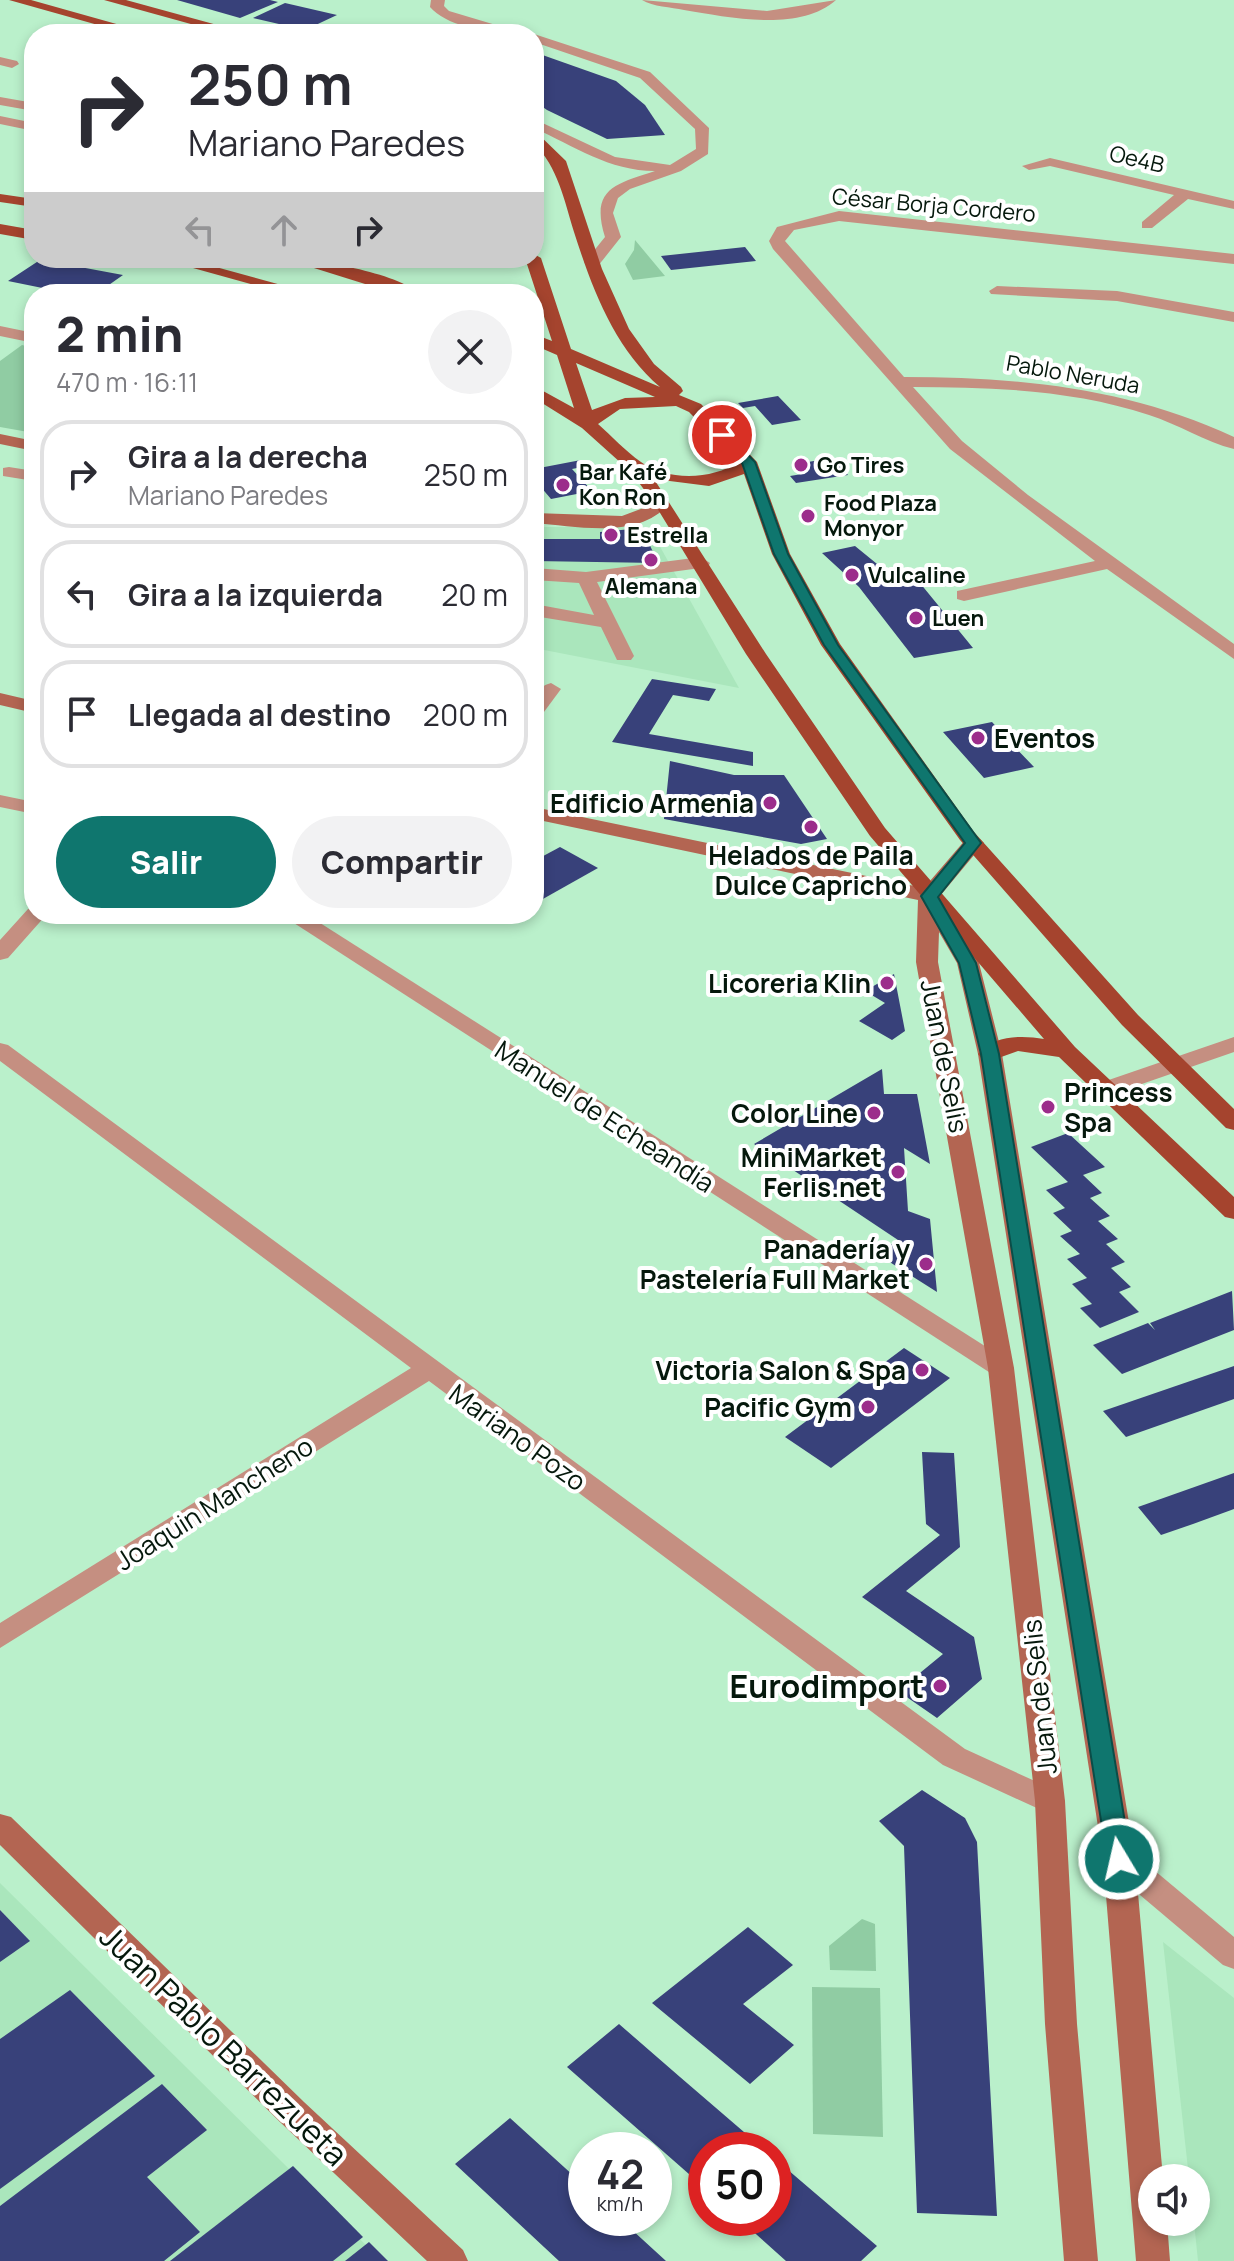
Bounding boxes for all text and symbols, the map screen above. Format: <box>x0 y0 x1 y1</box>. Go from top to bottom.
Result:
text: 250 m <box>188 45 353 122</box>
icon: right <box>56 56 160 160</box>
text: Mariano Paredes <box>188 118 465 167</box>
street label: Oe4B <box>1107 138 1167 180</box>
street label: César Borja Cordero <box>831 181 1037 229</box>
icon: left <box>178 208 222 252</box>
icon: ahead <box>262 208 306 252</box>
icon: right <box>346 208 390 252</box>
text: 2 min <box>56 301 183 366</box>
button: close <box>428 310 512 394</box>
street label: Pablo Neruda <box>1004 348 1142 400</box>
text: 470 m · 16:11 <box>56 364 198 400</box>
pin <box>688 401 756 469</box>
icon: arrive <box>700 413 744 457</box>
text: Gira a la derecha <box>128 436 368 477</box>
place label: Go Tires <box>817 450 904 480</box>
icon: right <box>60 452 104 496</box>
text: 250 m <box>424 454 508 495</box>
marker: Go Tires <box>792 456 810 474</box>
place label: Bar Kafé Kon Ron <box>579 457 667 512</box>
marker: Bar Kafé Kon Ron <box>554 476 572 494</box>
text: Mariano Paredes <box>128 477 328 513</box>
place label: Food Plaza Monyor <box>824 488 937 543</box>
marker: Food Plaza Monyor <box>799 507 817 525</box>
place label: Estrella <box>627 520 708 550</box>
marker: Estrella <box>602 526 620 544</box>
marker: Alemana <box>642 551 660 569</box>
place label: Vulcaline <box>868 560 966 590</box>
marker: Vulcaline <box>843 566 861 584</box>
place label: Alemana <box>605 571 697 601</box>
icon: left <box>60 572 104 616</box>
text: Gira a la izquierda <box>128 574 383 615</box>
text: 20 m <box>441 574 508 615</box>
place label: Luen <box>932 603 984 633</box>
marker: Luen <box>907 609 925 627</box>
icon: arrive <box>60 692 104 736</box>
text: Llegada al destino <box>128 694 391 735</box>
text: 200 m <box>423 694 508 735</box>
place label: Eventos <box>994 720 1095 756</box>
marker: Eventos <box>969 729 987 747</box>
place label: Edificio Armenia <box>550 785 754 821</box>
marker: Edificio Armenia <box>761 794 779 812</box>
button: Salir <box>56 816 276 908</box>
button: Compartir <box>292 816 512 908</box>
marker: Helados de Paila Dulce Capricho <box>802 818 820 836</box>
place label: Helados de Paila Dulce Capricho <box>708 837 914 903</box>
place label: Licoreria Klin <box>708 965 871 1001</box>
marker: Licoreria Klin <box>878 974 896 992</box>
street label: Juan de Selis <box>913 976 977 1136</box>
street label: Manuel de Echeandía <box>488 1032 722 1200</box>
place label: Princess Spa <box>1064 1074 1173 1140</box>
place label: Color Line <box>731 1095 858 1131</box>
marker: Princess Spa <box>1039 1098 1057 1116</box>
marker: Color Line <box>865 1104 883 1122</box>
place label: MiniMarket Ferlis.net <box>741 1139 882 1205</box>
marker: MiniMarket Ferlis.net <box>889 1163 907 1181</box>
place label: Panadería y Pastelería Full Market <box>640 1231 910 1297</box>
marker: Panadería y Pastelería Full Market <box>917 1255 935 1273</box>
place label: Victoria Salon & Spa <box>656 1352 906 1388</box>
marker: Victoria Salon & Spa <box>913 1361 931 1379</box>
street label: Mariano Pozo <box>442 1375 594 1499</box>
place label: Pacific Gym <box>704 1389 852 1425</box>
marker: Pacific Gym <box>859 1398 877 1416</box>
street label: Joaquin Mancheno <box>108 1428 320 1578</box>
street label: Juan de Selis <box>1013 1618 1065 1776</box>
place label: Eurodimport <box>729 1664 924 1708</box>
marker: Eurodimport <box>931 1677 949 1695</box>
position arrow <box>1077 1817 1161 1901</box>
street label: Juan Pablo Barrezueta <box>90 1915 358 2175</box>
speed limit sign: 50 <box>688 2132 792 2236</box>
text: 42 <box>596 2146 644 2201</box>
map controls <box>1138 2164 1210 2236</box>
button: sound <box>1138 2164 1210 2236</box>
text: km/h <box>597 2190 643 2217</box>

